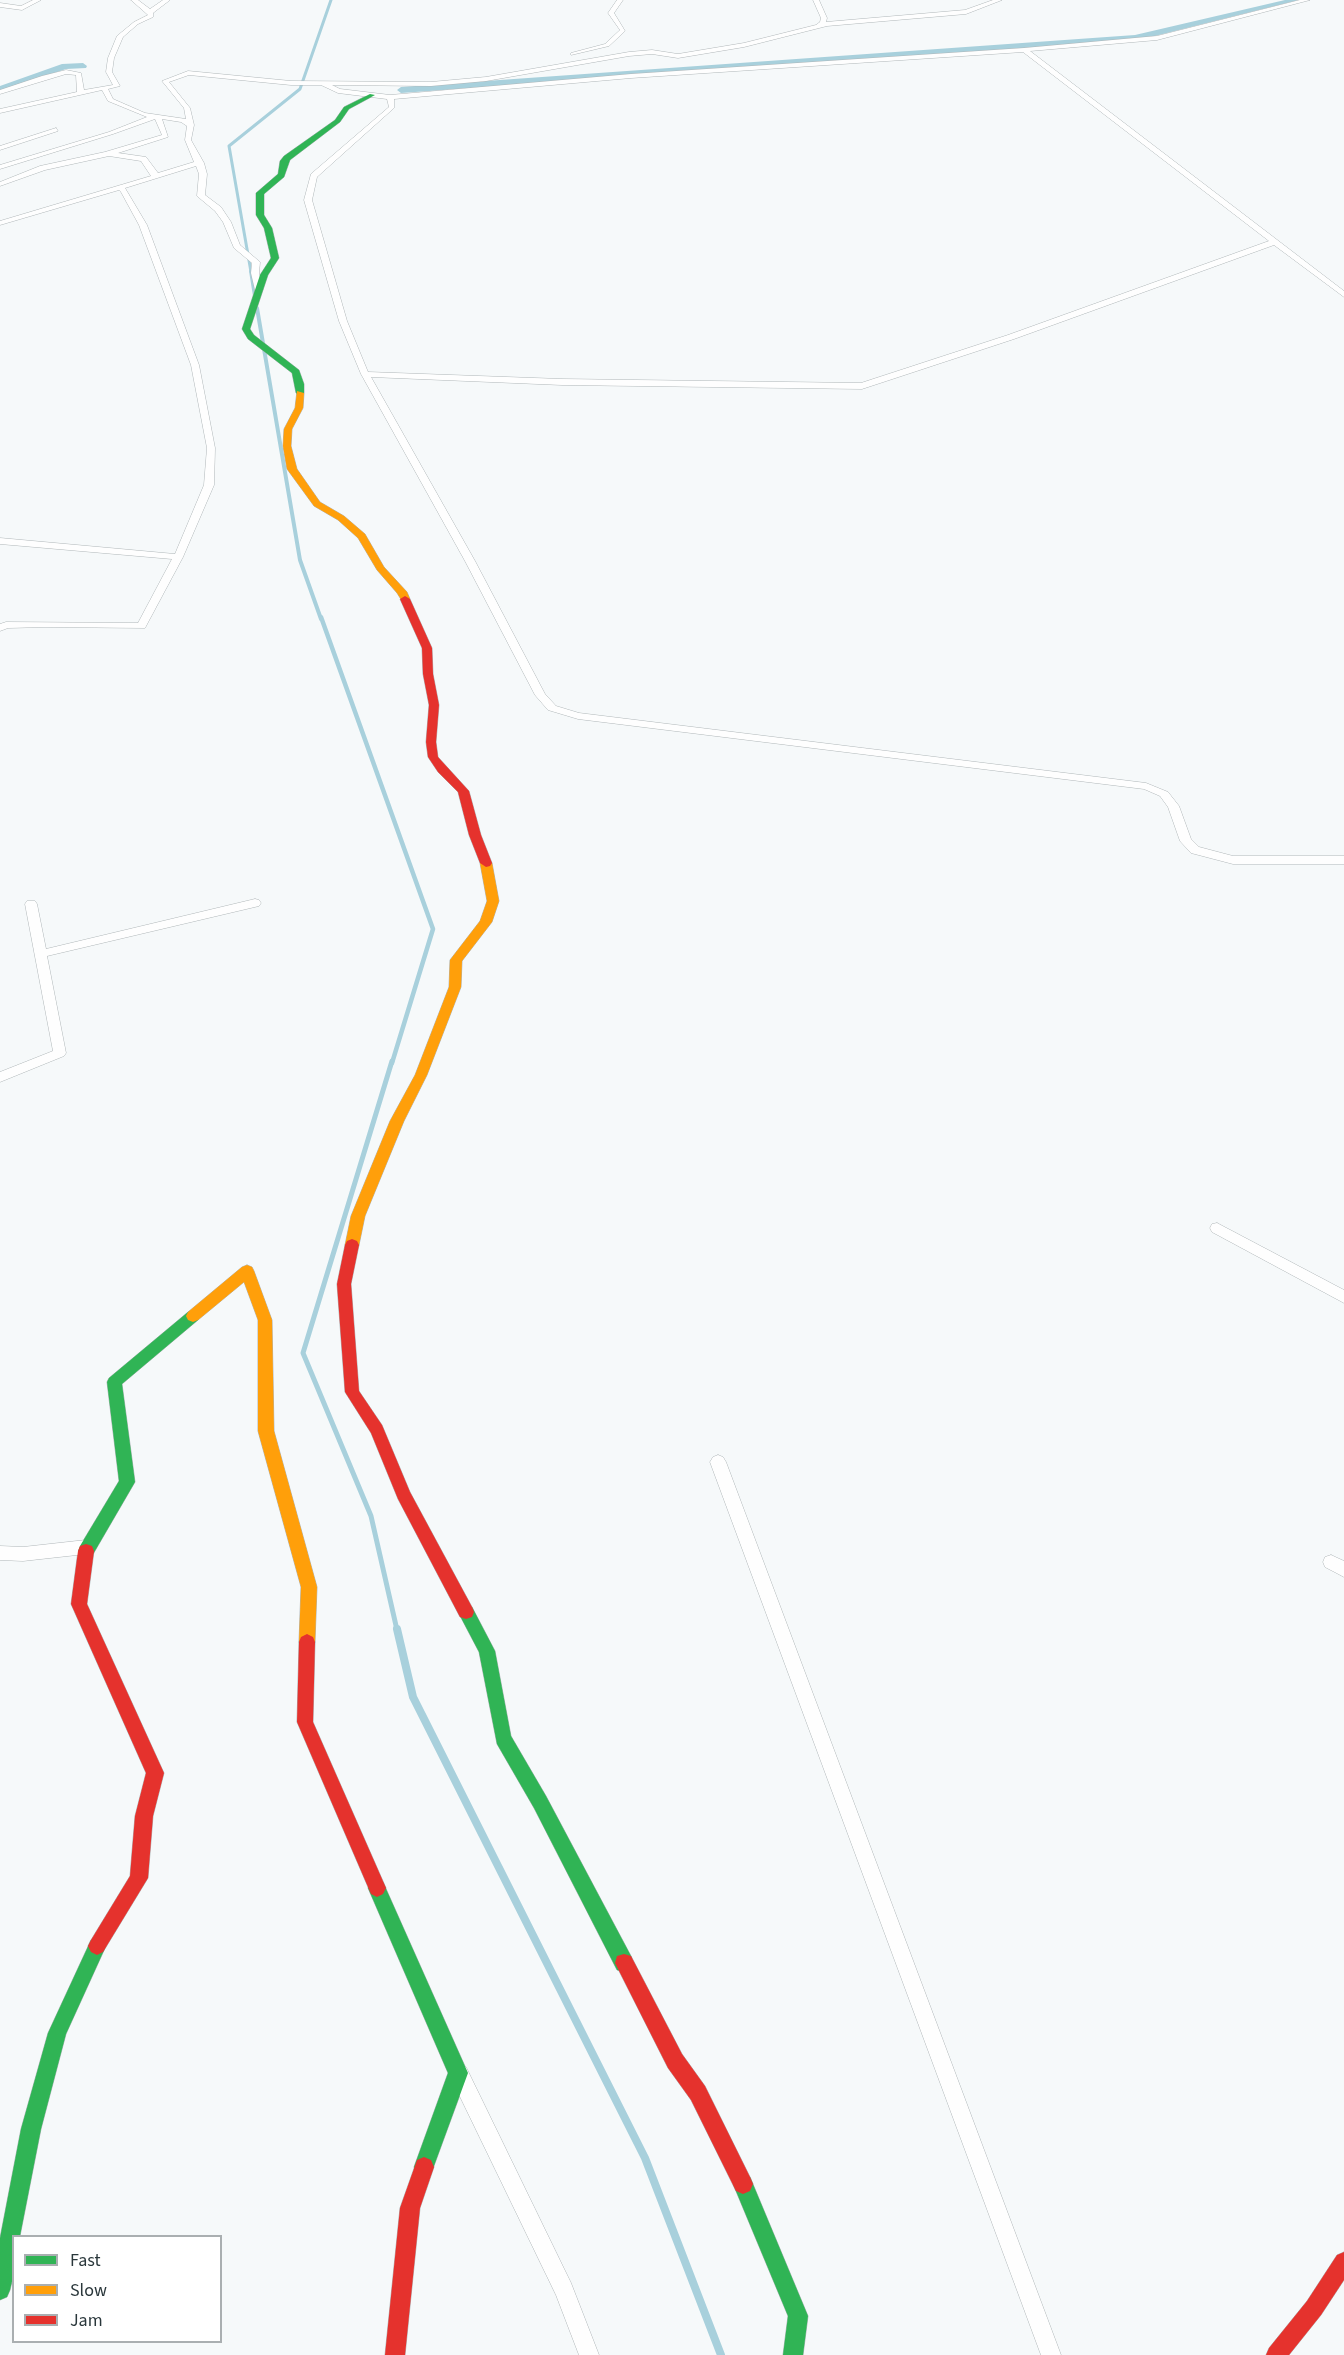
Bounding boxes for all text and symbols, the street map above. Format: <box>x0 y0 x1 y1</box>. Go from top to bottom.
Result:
legend <box>12 2235 222 2343</box>
text: Fast <box>70 2248 101 2273</box>
text: Slow <box>70 2278 107 2303</box>
text: Jam <box>70 2308 103 2333</box>

